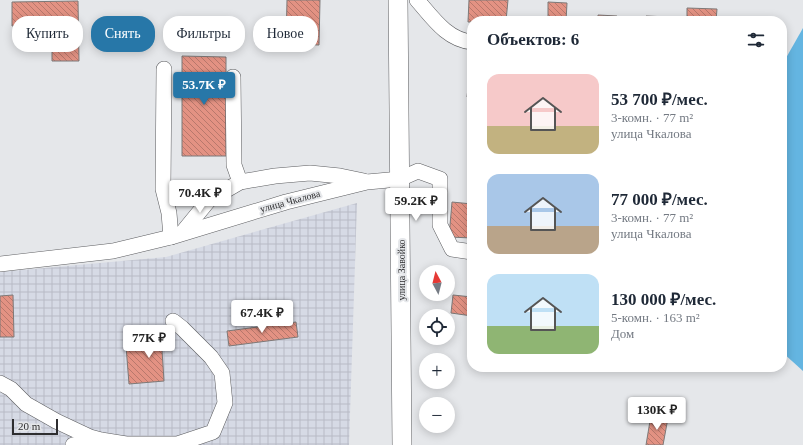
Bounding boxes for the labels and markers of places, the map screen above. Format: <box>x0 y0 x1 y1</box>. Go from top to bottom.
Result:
pin: 53.7K ₽ <box>167 72 241 106</box>
pin: 70.4K ₽ <box>163 180 237 214</box>
pin: 59.2K ₽ <box>379 188 453 222</box>
pin: 67.4K ₽ <box>225 300 299 334</box>
pin: 77K ₽ <box>121 325 177 359</box>
pin: 130K ₽ <box>624 397 690 431</box>

